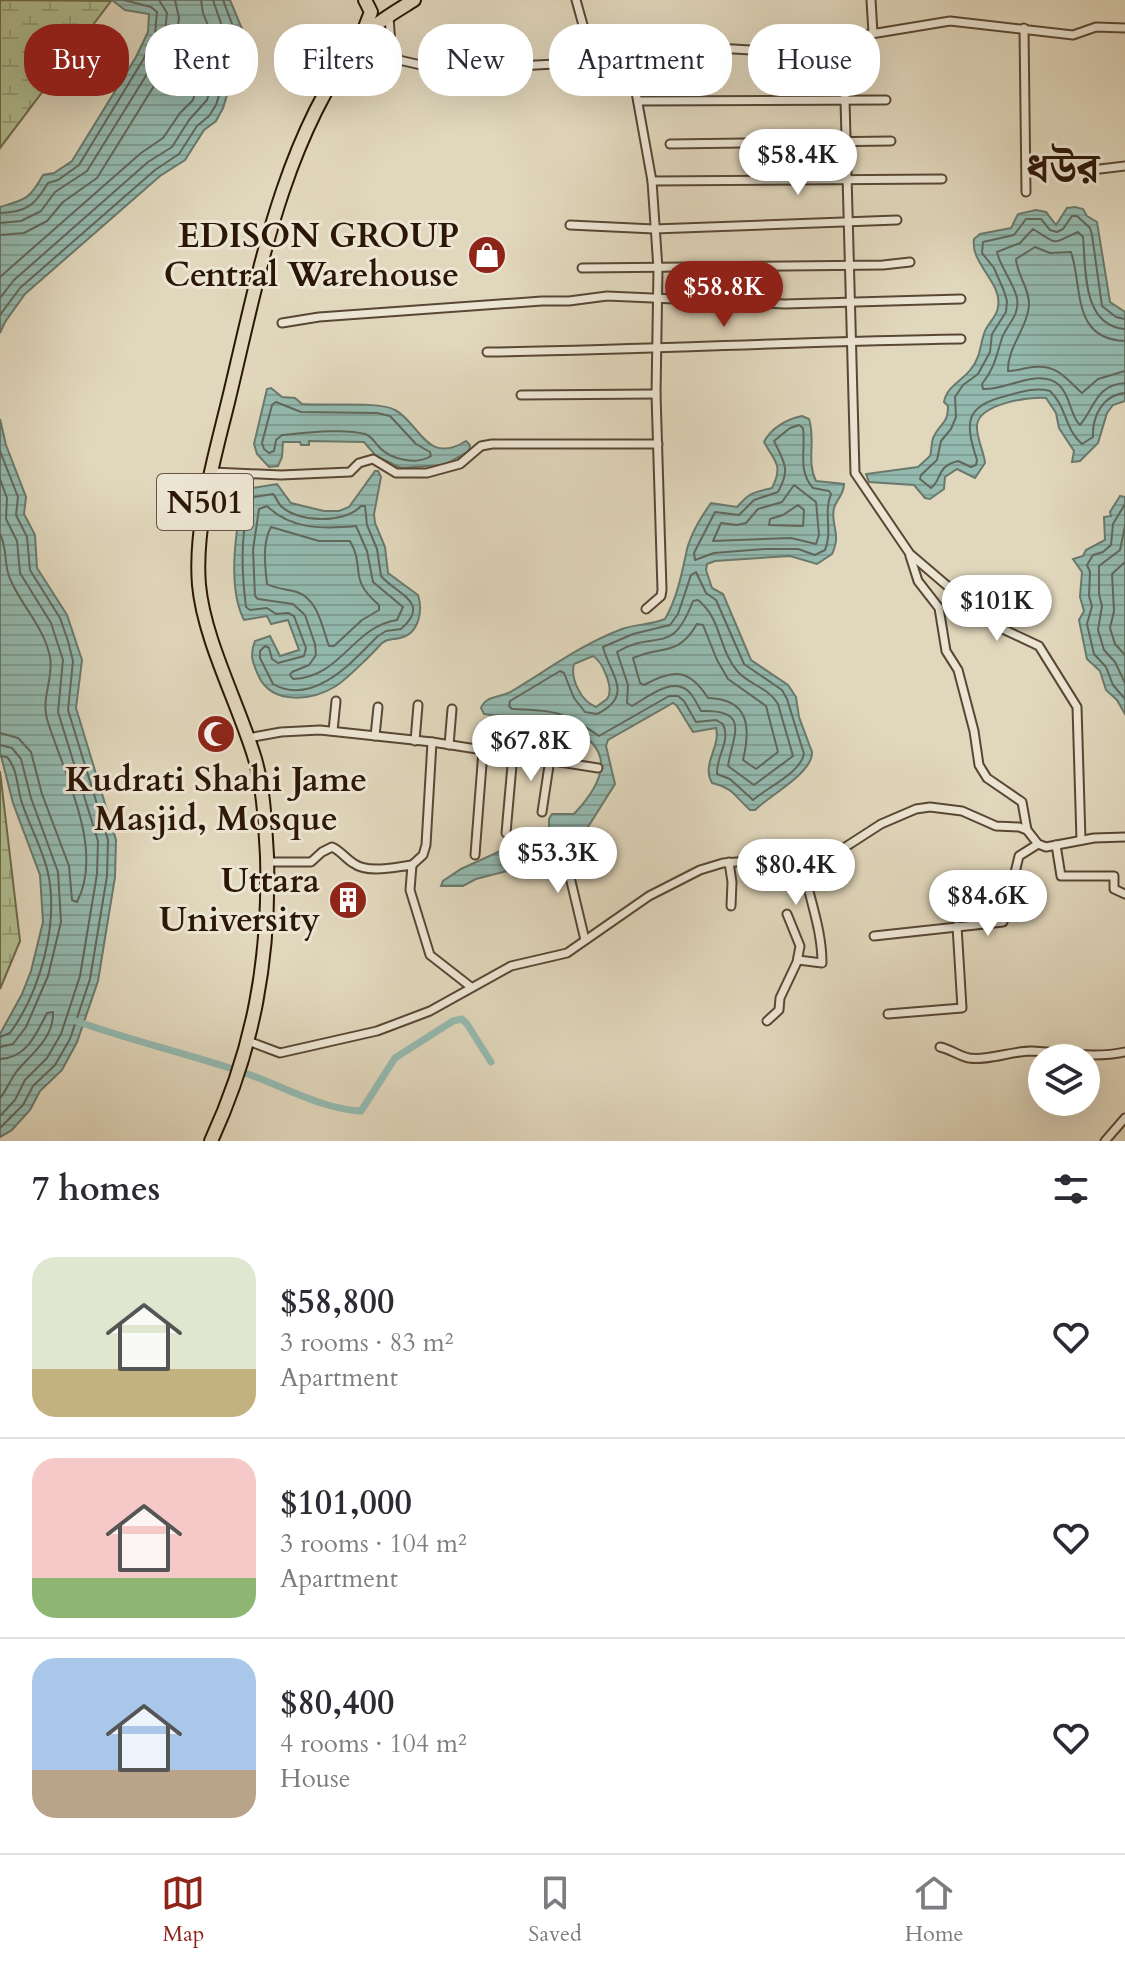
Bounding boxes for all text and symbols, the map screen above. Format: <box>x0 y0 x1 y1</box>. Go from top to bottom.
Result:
chip: Buy <box>24 24 129 96</box>
chip: Rent <box>145 24 258 96</box>
chip: Filters <box>274 24 402 96</box>
chip: New <box>418 24 533 96</box>
chip: Apartment <box>549 24 732 96</box>
chip: House <box>748 24 880 96</box>
pin: $58.4K <box>733 129 863 197</box>
text: $58.4K <box>757 137 839 172</box>
district label: ধউর <box>1027 140 1102 197</box>
place label: EDISON GROUP Central Warehouse <box>164 213 459 298</box>
shop icon: EDISON GROUP Central Warehouse <box>466 234 508 276</box>
pin: $58.8K <box>659 261 789 329</box>
text: $58.8K <box>683 269 765 304</box>
road number: N501 <box>157 474 253 530</box>
pin: $101K <box>941 575 1053 643</box>
text: $101K <box>960 583 1034 618</box>
mosque icon: Kudrati Shahi Jame Masjid, Mosque <box>195 713 237 755</box>
pin: $67.8K <box>466 715 596 783</box>
text: $67.8K <box>490 723 572 758</box>
place label: Kudrati Shahi Jame Masjid, Mosque <box>65 757 367 842</box>
pin: $53.3K <box>493 827 623 895</box>
text: $53.3K <box>517 835 599 870</box>
pin: $80.4K <box>731 839 861 907</box>
text: $80.4K <box>755 847 837 882</box>
place label: Uttara University <box>159 858 320 943</box>
pin: $84.6K <box>923 870 1053 938</box>
text: $84.6K <box>947 878 1029 913</box>
building icon: Uttara University <box>327 879 369 921</box>
map controls <box>1028 1044 1100 1116</box>
button: layers <box>1028 1044 1100 1116</box>
text: 7 homes <box>32 1166 160 1212</box>
icon: filters <box>1049 1167 1093 1211</box>
text: $58,800 <box>280 1279 394 1325</box>
icon: home <box>96 1289 192 1385</box>
icon: heart <box>1049 1315 1093 1359</box>
text: 3 rooms · 83 m² <box>280 1325 453 1360</box>
text: Apartment <box>280 1360 398 1395</box>
text: $101,000 <box>280 1480 412 1526</box>
icon: home <box>96 1490 192 1586</box>
icon: heart <box>1049 1516 1093 1560</box>
text: 3 rooms · 104 m² <box>280 1526 467 1561</box>
text: Apartment <box>280 1561 398 1596</box>
text: $80,400 <box>280 1680 394 1726</box>
icon: home <box>96 1690 192 1786</box>
icon: heart <box>1049 1716 1093 1760</box>
text: 4 rooms · 104 m² <box>280 1726 467 1761</box>
text: House <box>280 1761 351 1796</box>
tab: Map <box>161 1871 205 1949</box>
tab: Saved <box>528 1871 582 1949</box>
tab: Home <box>905 1871 964 1949</box>

